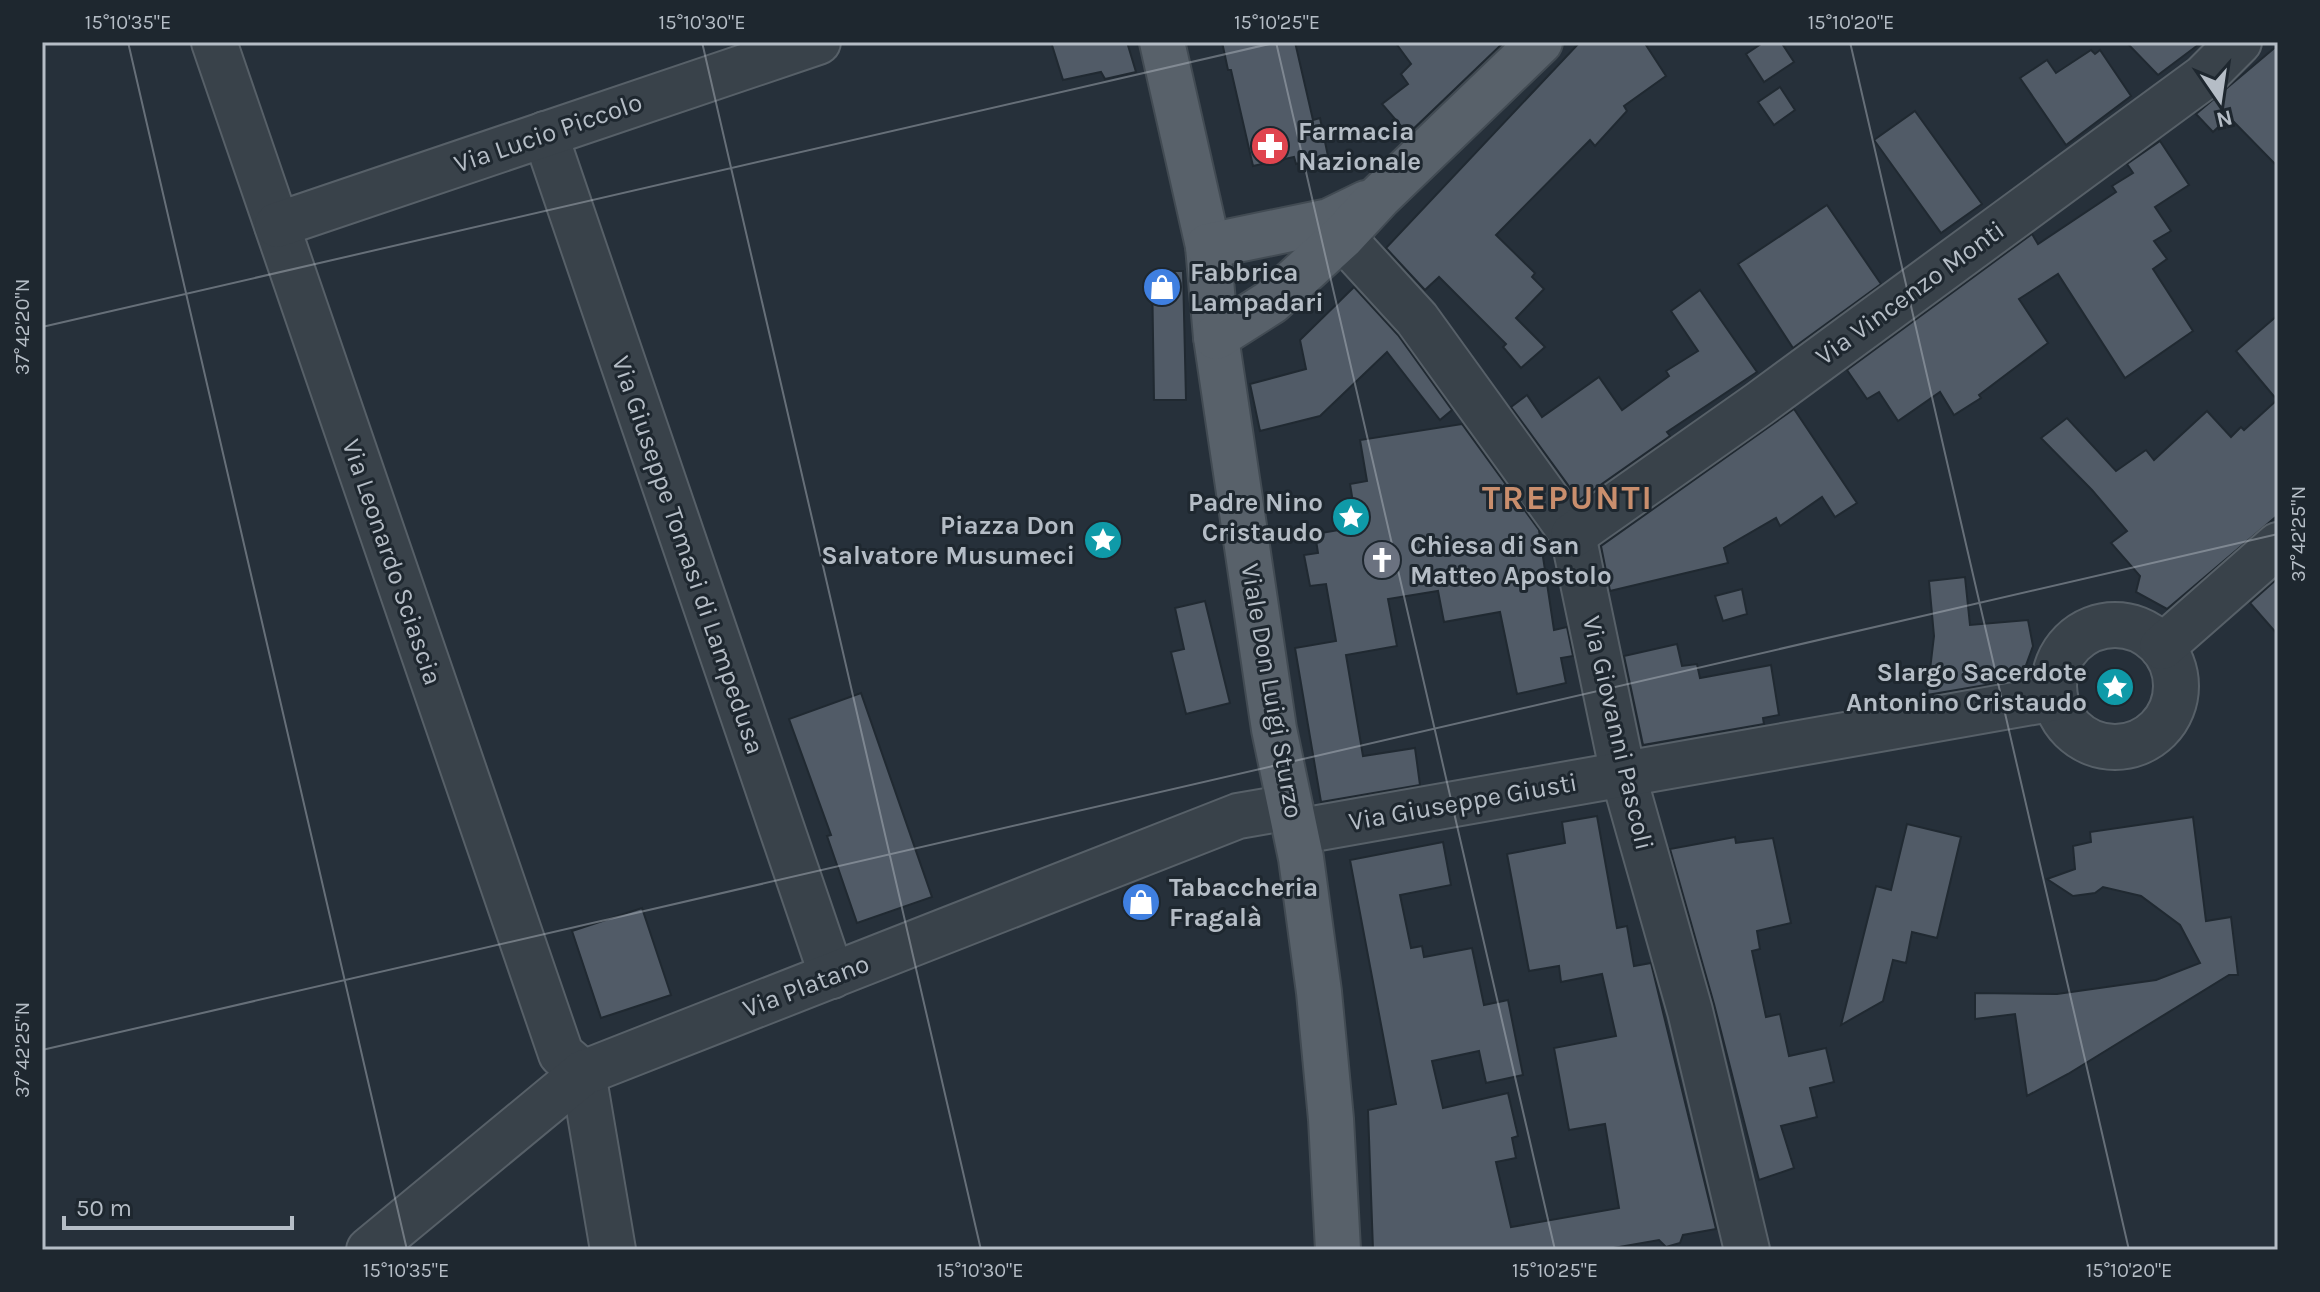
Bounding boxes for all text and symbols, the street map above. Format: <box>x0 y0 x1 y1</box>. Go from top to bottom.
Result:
text: 15°10'35"E <box>85 11 171 34</box>
text: 15°10'30"E <box>659 11 745 34</box>
text: 15°10'25"E <box>1234 11 1320 34</box>
text: 15°10'20"E <box>1808 11 1894 34</box>
north arrow <box>2180 60 2260 140</box>
street label: Via Lucio Piccolo <box>450 86 646 180</box>
text: N <box>2214 104 2235 133</box>
place label: Farmacia Nazionale <box>1298 116 1421 177</box>
pharmacy icon: Farmacia Nazionale <box>1249 125 1291 167</box>
street label: Via Vincenzo Monti <box>1810 214 2010 372</box>
place label: Fabbrica Lampadari <box>1190 257 1324 318</box>
shop icon: Fabbrica Lampadari <box>1141 266 1183 308</box>
text: 37°42'20"N <box>11 279 34 375</box>
street label: Via Giuseppe Tomasi di Lampedusa <box>605 352 771 758</box>
street label: Via Leonardo Sciascia <box>335 435 449 689</box>
district label: TREPUNTI <box>1482 478 1654 518</box>
text: 37°42'25"N <box>2287 486 2310 582</box>
place label: Padre Nino Cristaudo <box>1188 487 1323 548</box>
place icon: Padre Nino Cristaudo <box>1330 496 1372 538</box>
place label: Piazza Don Salvatore Musumeci <box>821 510 1075 571</box>
place icon: Piazza Don Salvatore Musumeci <box>1082 519 1124 561</box>
place label: Chiesa di San Matteo Apostolo <box>1410 530 1612 591</box>
church icon: Chiesa di San Matteo Apostolo <box>1361 539 1403 581</box>
street label: Viale Don Luigi Sturzo <box>1234 561 1310 821</box>
street label: Via Giovanni Pascoli <box>1576 613 1660 853</box>
place label: Slargo Sacerdote Antonino Cristaudo <box>1846 657 2087 718</box>
place icon: Slargo Sacerdote Antonino Cristaudo <box>2094 666 2136 708</box>
street label: Via Giuseppe Giusti <box>1346 767 1580 837</box>
place label: Tabaccheria Fragalà <box>1169 872 1318 933</box>
shop icon: Tabaccheria Fragalà <box>1120 881 1162 923</box>
street label: Via Platano <box>738 948 874 1024</box>
text: 37°42'25"N <box>11 1002 34 1098</box>
scale bar <box>64 1180 292 1230</box>
text: 50 m <box>76 1194 132 1222</box>
text: 15°10'35"E <box>363 1259 449 1282</box>
text: 15°10'30"E <box>937 1259 1023 1282</box>
text: 15°10'25"E <box>1512 1259 1598 1282</box>
text: 15°10'20"E <box>2086 1259 2172 1282</box>

